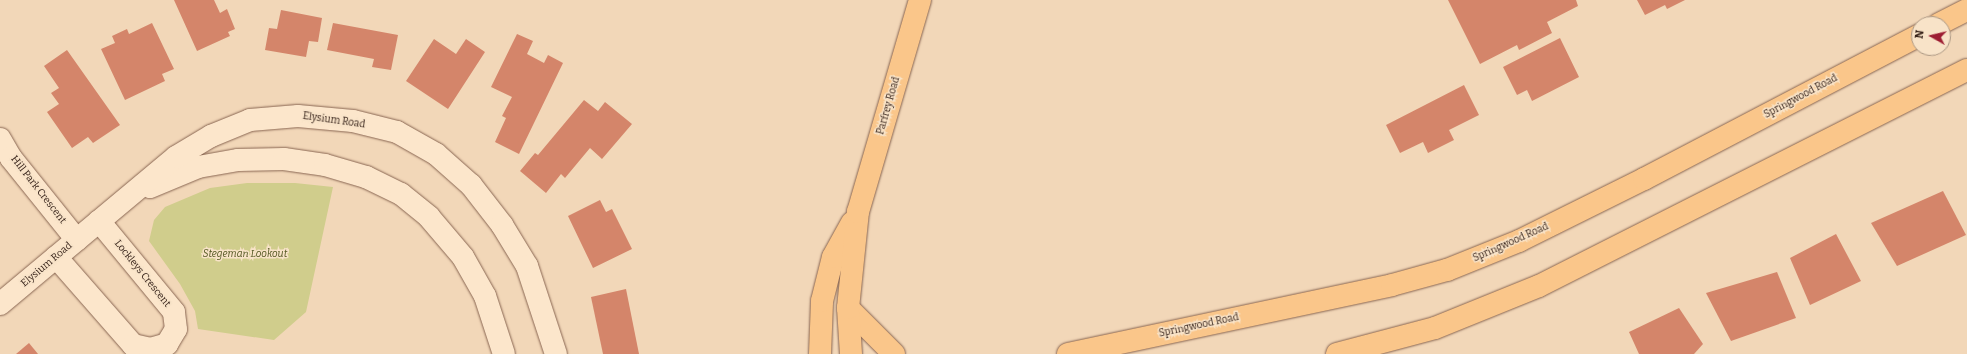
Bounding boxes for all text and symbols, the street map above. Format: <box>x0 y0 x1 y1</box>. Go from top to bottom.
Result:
north arrow <box>1911 16 1951 56</box>
text: N <box>1913 29 1927 40</box>
street label: Springwood Road <box>1762 73 1840 121</box>
street label: Parfrey Road <box>875 76 903 136</box>
street label: Elysium Road <box>302 111 366 131</box>
street label: Hill Park Crescent <box>8 154 68 226</box>
street label: Springwood Road <box>1471 221 1551 265</box>
street label: Lockleys Crescent <box>111 238 173 310</box>
street label: Elysium Road <box>19 240 75 290</box>
park label: Stegeman Lookout <box>203 249 287 261</box>
street label: Springwood Road <box>1158 312 1240 340</box>

